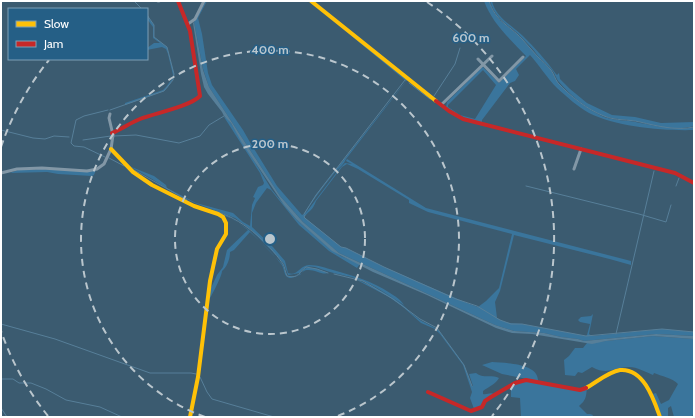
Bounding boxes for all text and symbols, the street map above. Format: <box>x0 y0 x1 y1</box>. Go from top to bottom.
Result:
legend <box>8 8 148 60</box>
text: Slow <box>44 16 69 31</box>
text: 600 m <box>453 30 489 45</box>
text: Jam <box>43 36 63 51</box>
text: 400 m <box>251 42 289 57</box>
text: 200 m <box>252 136 288 151</box>
centre of rings <box>263 232 277 246</box>

